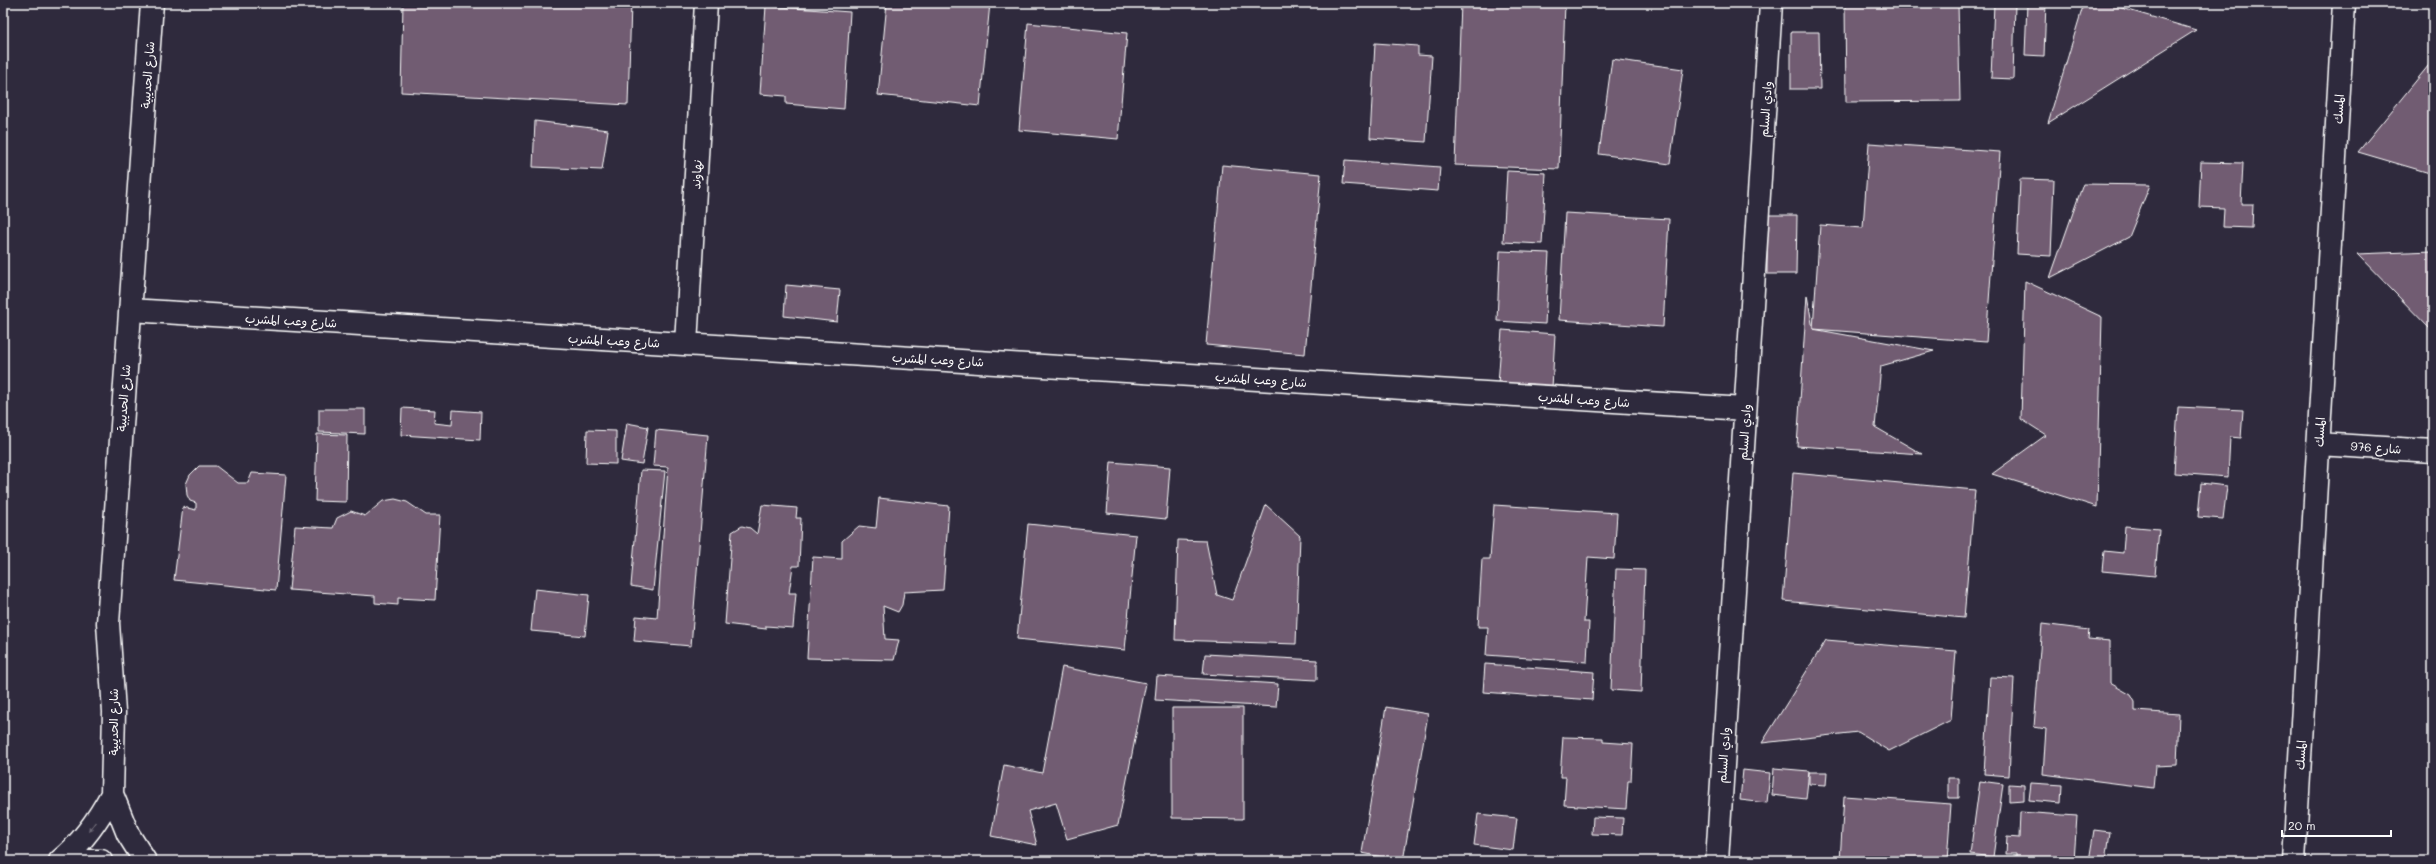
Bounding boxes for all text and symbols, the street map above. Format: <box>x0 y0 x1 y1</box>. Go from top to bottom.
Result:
street label: شارع الحديبية <box>137 41 159 109</box>
street label: وادي السلم <box>1755 80 1777 138</box>
street label: المسك <box>2329 93 2347 124</box>
street label: نهاوند <box>687 158 706 190</box>
street label: شارع وعب المشرب <box>245 310 337 332</box>
street label: شارع وعب المشرب <box>568 330 660 352</box>
street label: شارع وعب المشرب <box>892 349 984 371</box>
street label: شارع الحديبية <box>113 364 135 432</box>
street label: شارع وعب المشرب <box>1214 368 1307 392</box>
street label: شارع وعب المشرب <box>1537 388 1630 412</box>
street label: وادي السلم <box>1734 403 1756 461</box>
street label: المسك <box>2310 416 2328 447</box>
street label: شارع 976 <box>2350 437 2402 459</box>
street label: شارع الحديبية <box>105 688 123 756</box>
street label: وادي السلم <box>1713 726 1735 784</box>
street label: المسك <box>2291 739 2309 770</box>
scale bar <box>2282 812 2391 838</box>
text: 20 m <box>2288 817 2316 833</box>
one-way arrow <box>88 822 96 833</box>

